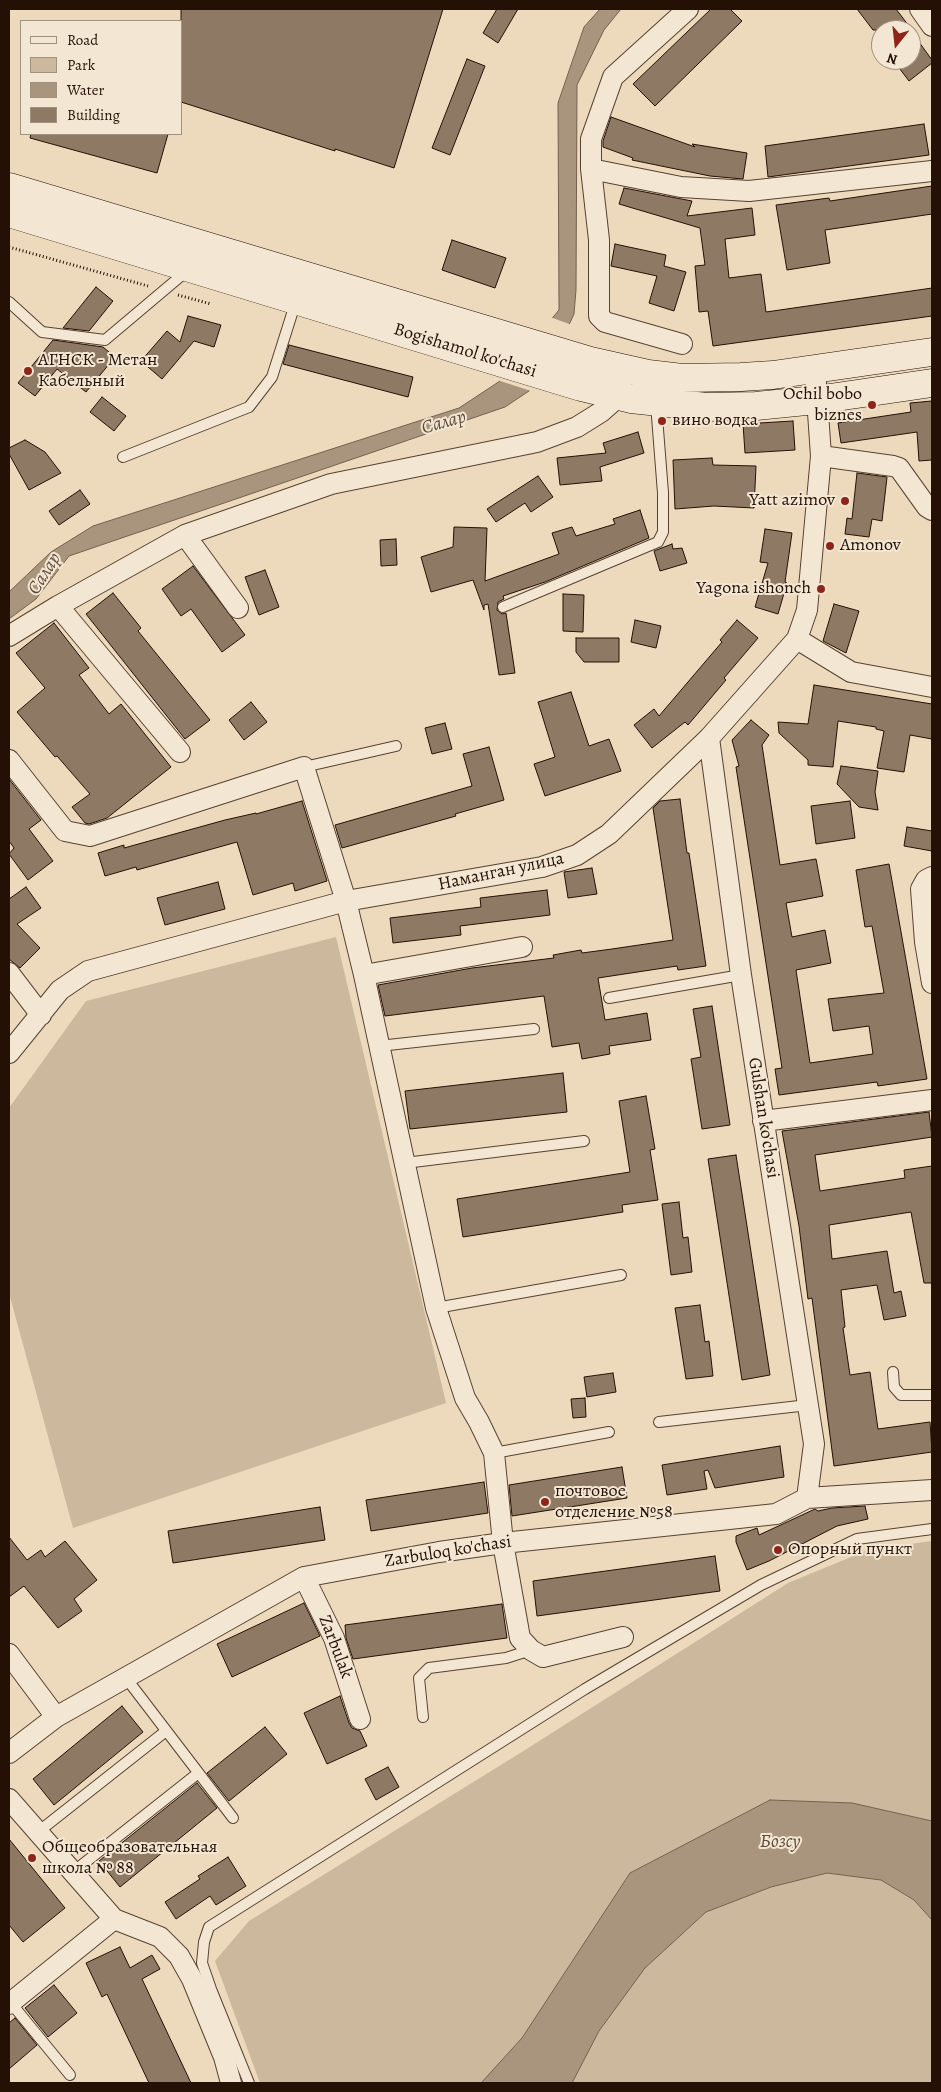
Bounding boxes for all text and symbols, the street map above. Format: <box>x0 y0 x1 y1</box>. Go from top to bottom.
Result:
legend <box>20 20 182 135</box>
north arrow <box>871 20 921 70</box>
text: Road <box>67 30 98 50</box>
text: N <box>884 48 900 69</box>
text: Park <box>67 55 95 75</box>
text: Water <box>67 80 104 100</box>
text: Building <box>67 105 120 125</box>
street label: Bogishamol ko'chasi <box>391 319 539 383</box>
place label: АГНСК - Метан Кабельный <box>38 350 158 392</box>
marker: АГНСК - Метан Кабельный <box>22 365 34 377</box>
place label: Ochil bobo biznes <box>783 384 862 426</box>
marker: Ochil bobo biznes <box>866 399 878 411</box>
water label: Салар <box>419 406 469 440</box>
place label: вино водка <box>672 410 758 432</box>
marker: вино водка <box>656 415 668 427</box>
place label: Yatt azimov <box>749 490 835 512</box>
marker: Yatt azimov <box>839 495 851 507</box>
place label: Amonov <box>840 535 901 557</box>
marker: Amonov <box>824 540 836 552</box>
water label: Салар <box>23 549 67 599</box>
place label: Yagona ishonch <box>696 578 811 600</box>
marker: Yagona ishonch <box>815 583 827 595</box>
street label: Наманган улица <box>436 848 566 896</box>
street label: Gulshan ko'chasi <box>743 1056 783 1180</box>
place label: почтовое отделение №58 <box>555 1481 673 1524</box>
marker: почтовое отделение №58 <box>539 1496 551 1508</box>
street label: Zarbuloq ko'chasi <box>383 1531 513 1573</box>
place label: Опорный пункт <box>788 1539 912 1561</box>
marker: Опорный пункт <box>772 1544 784 1556</box>
street label: Zarbulak <box>313 1612 357 1682</box>
water label: Бозсу <box>760 1831 800 1853</box>
place label: Общеобразовательная школа № 88 <box>42 1837 217 1880</box>
marker: Общеобразовательная школа № 88 <box>26 1852 38 1864</box>

